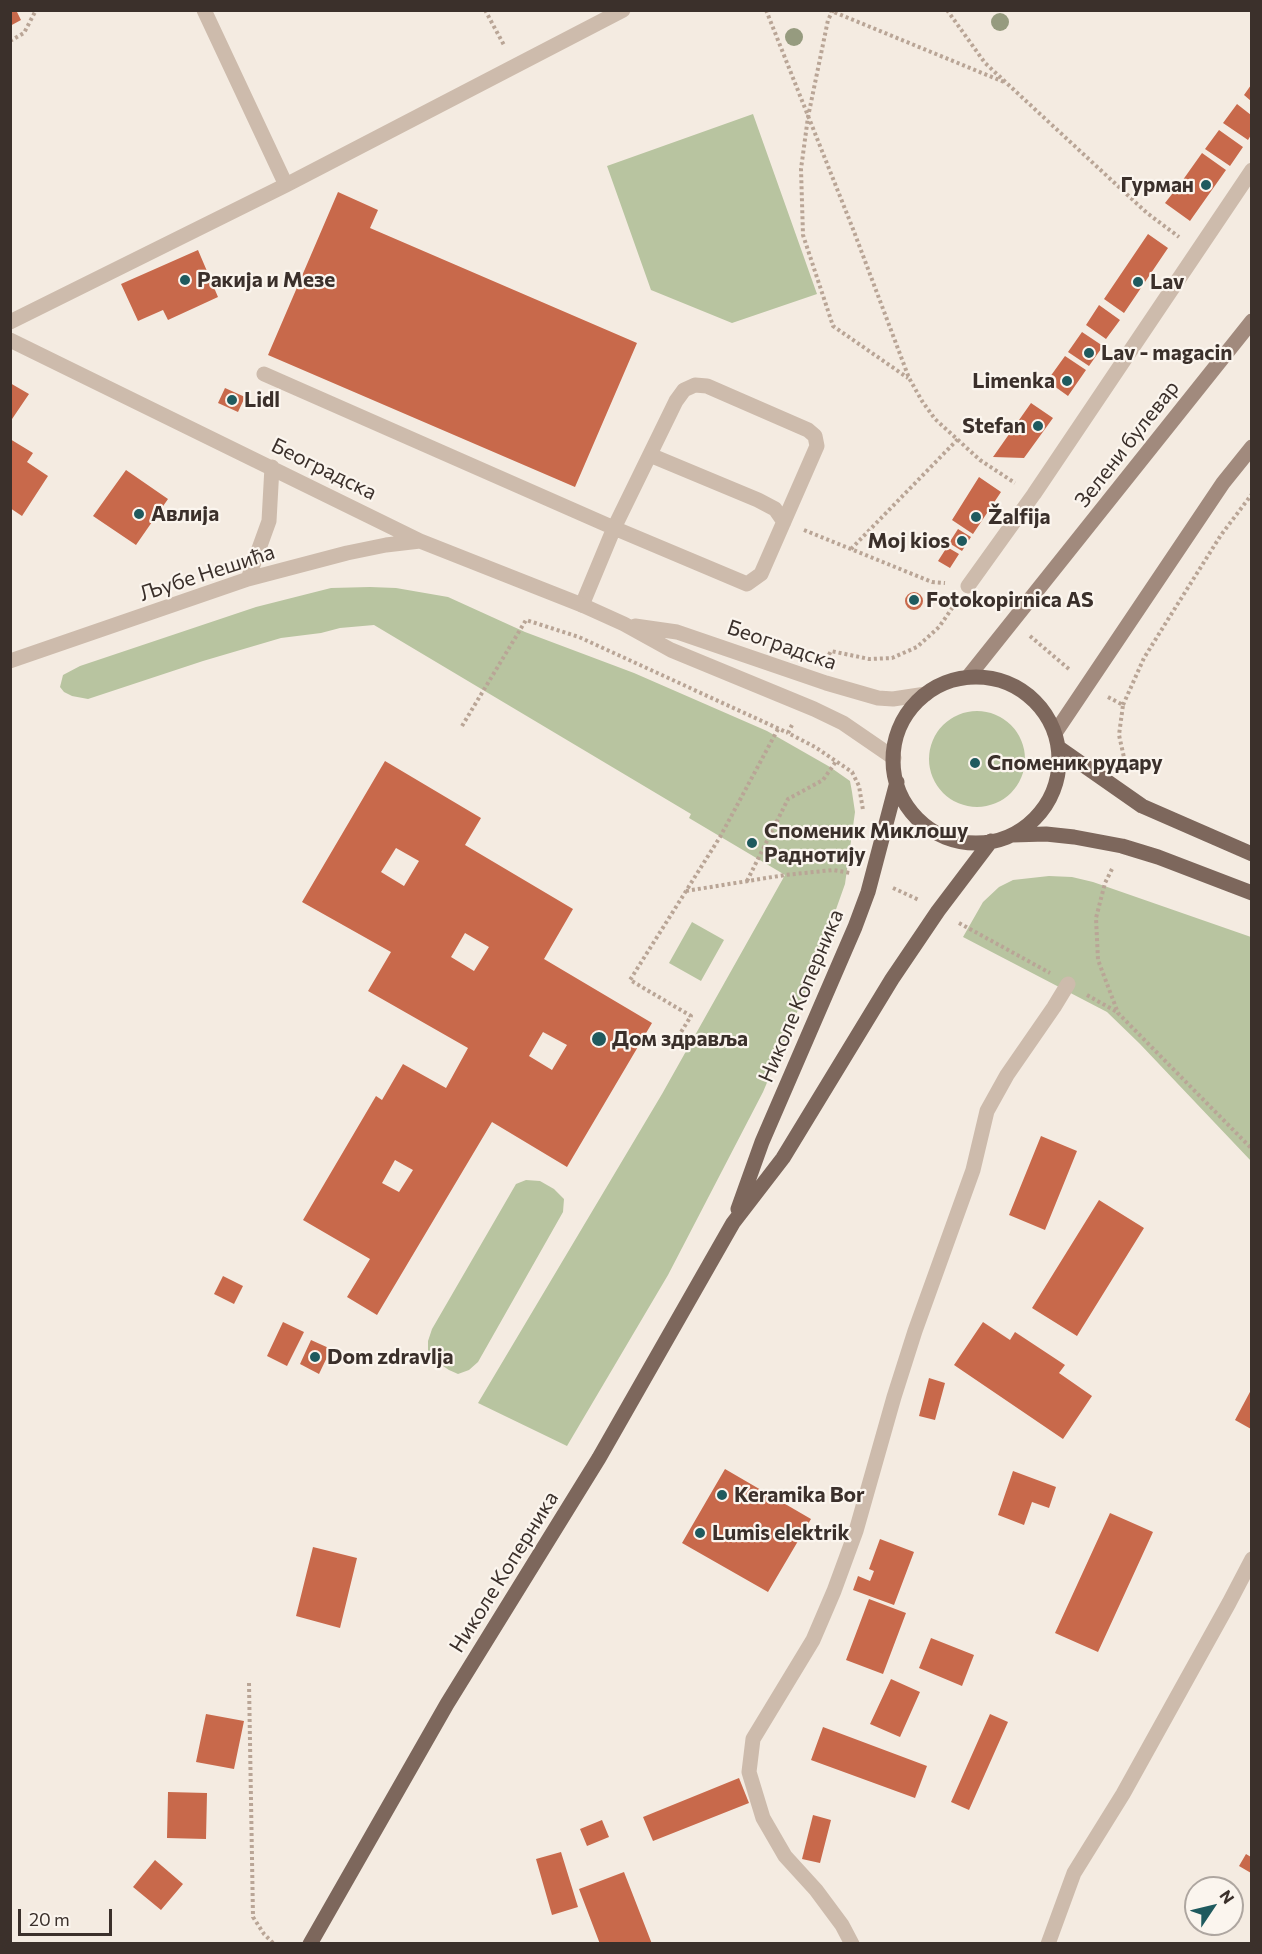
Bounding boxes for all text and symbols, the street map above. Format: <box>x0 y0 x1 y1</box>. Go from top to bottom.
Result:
place label: Гурман <box>1121 172 1194 198</box>
marker: Гурман <box>1199 178 1213 192</box>
place label: Ракија и Мезе <box>197 267 335 293</box>
place label: Lav <box>1150 269 1184 295</box>
marker: Ракија и Мезе <box>178 273 192 287</box>
marker: Lav <box>1131 275 1145 289</box>
place label: Lav - magacin <box>1101 340 1232 366</box>
marker: Lav - magacin <box>1082 346 1096 360</box>
place label: Limenka <box>972 368 1055 394</box>
marker: Limenka <box>1060 374 1074 388</box>
street label: Зелени булевар <box>1070 375 1184 513</box>
place label: Lidl <box>244 387 280 413</box>
marker: Lidl <box>225 393 239 407</box>
place label: Stefan <box>962 413 1026 439</box>
marker: Stefan <box>1031 419 1045 433</box>
street label: Београдска <box>267 433 381 505</box>
place label: Авлија <box>151 501 219 527</box>
place label: Žalfija <box>988 504 1051 530</box>
marker: Авлија <box>132 507 146 521</box>
marker: Žalfija <box>969 510 983 524</box>
place label: Moj kios <box>867 528 950 554</box>
marker: Moj kios <box>955 534 969 548</box>
street label: Љубе Нешића <box>136 539 278 607</box>
place label: Fotokopirnica AS <box>926 587 1094 613</box>
marker: Fotokopirnica AS <box>907 593 921 607</box>
street label: Београдска <box>724 615 840 675</box>
place label: Споменик рудару <box>987 750 1163 776</box>
marker: Споменик рудару <box>968 756 982 770</box>
place label: Споменик Миклошу Раднотију <box>764 818 969 868</box>
marker: Споменик Миклошу Раднотију <box>745 836 759 850</box>
street label: Николе Коперника <box>753 906 849 1086</box>
place label: Дом здравља <box>612 1026 748 1052</box>
marker: Дом здравља <box>590 1030 608 1048</box>
place label: Dom zdravlja <box>327 1344 454 1370</box>
marker: Dom zdravlja <box>308 1350 322 1364</box>
place label: Keramika Bor <box>734 1482 865 1508</box>
street label: Николе Коперника <box>444 1487 564 1657</box>
marker: Keramika Bor <box>715 1488 729 1502</box>
place label: Lumis elektrik <box>712 1520 849 1546</box>
marker: Lumis elektrik <box>693 1526 707 1540</box>
north arrow <box>1184 1876 1244 1936</box>
text: N <box>1216 1886 1239 1907</box>
scale bar <box>21 1897 116 1935</box>
text: 20 m <box>29 1908 70 1930</box>

